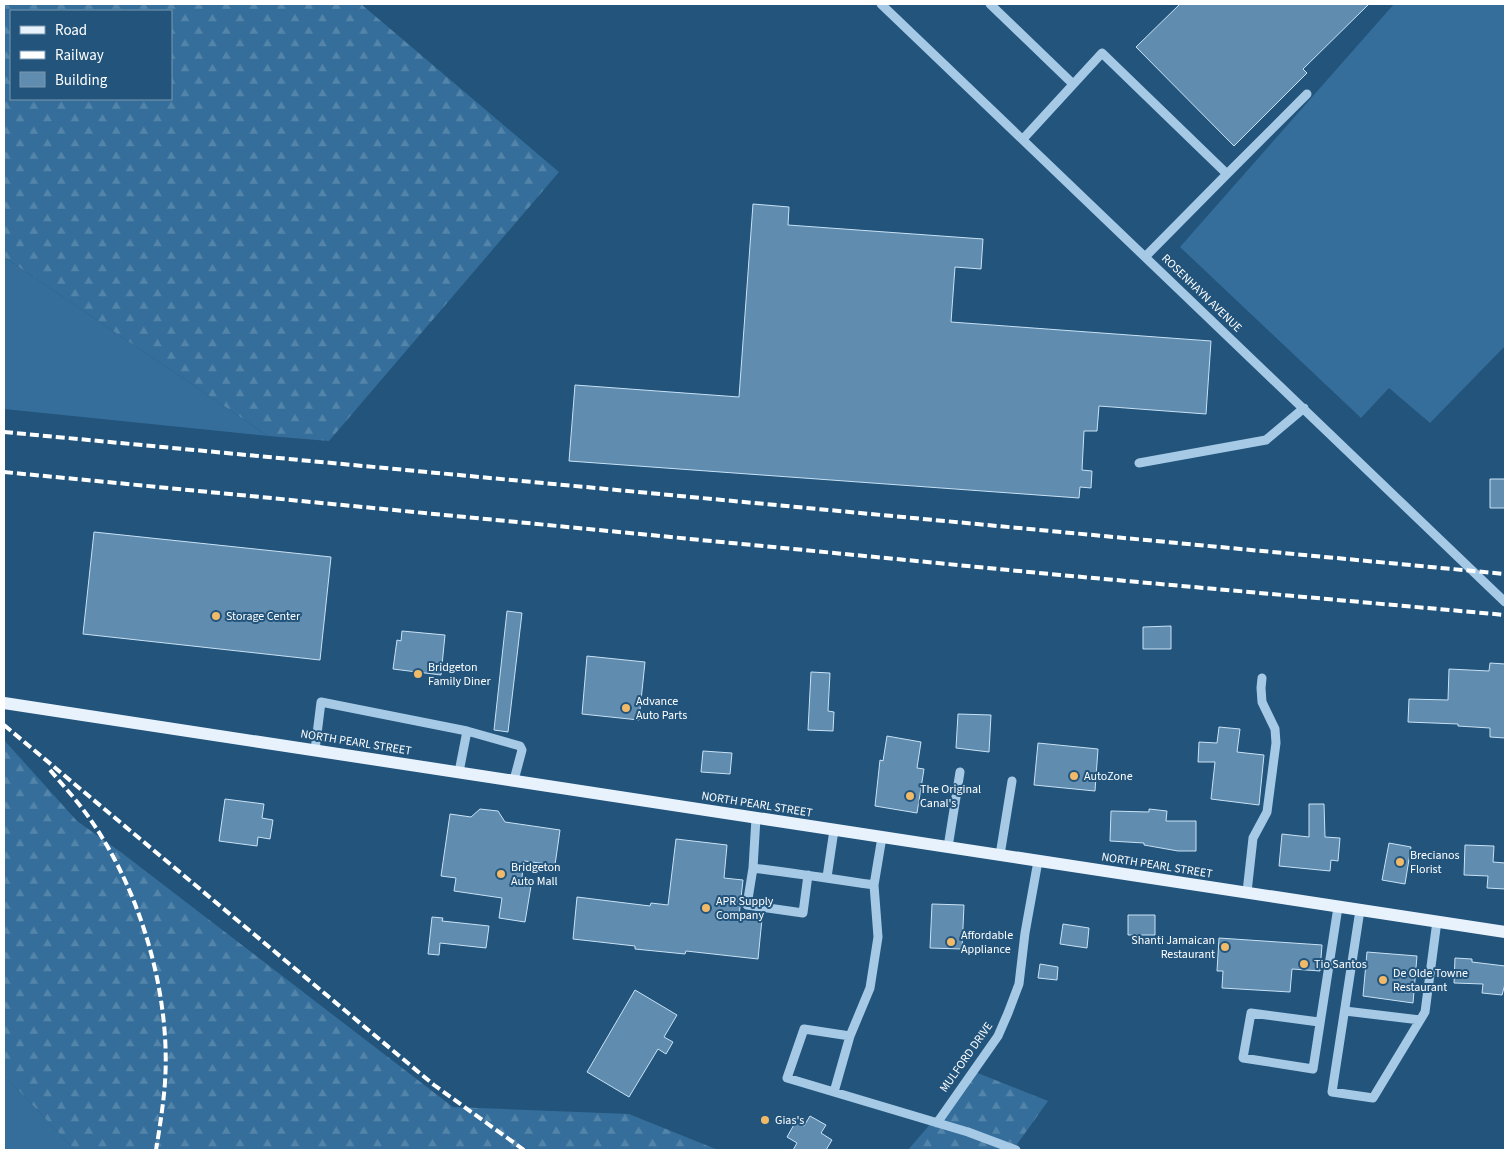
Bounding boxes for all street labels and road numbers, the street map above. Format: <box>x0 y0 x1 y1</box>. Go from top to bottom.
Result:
street label: ROSENHAYN AVENUE <box>1158 250 1246 336</box>
street label: NORTH PEARL STREET <box>299 725 413 760</box>
street label: NORTH PEARL STREET <box>700 787 814 822</box>
street label: NORTH PEARL STREET <box>1100 848 1214 883</box>
street label: MULFORD DRIVE <box>936 1019 997 1096</box>

